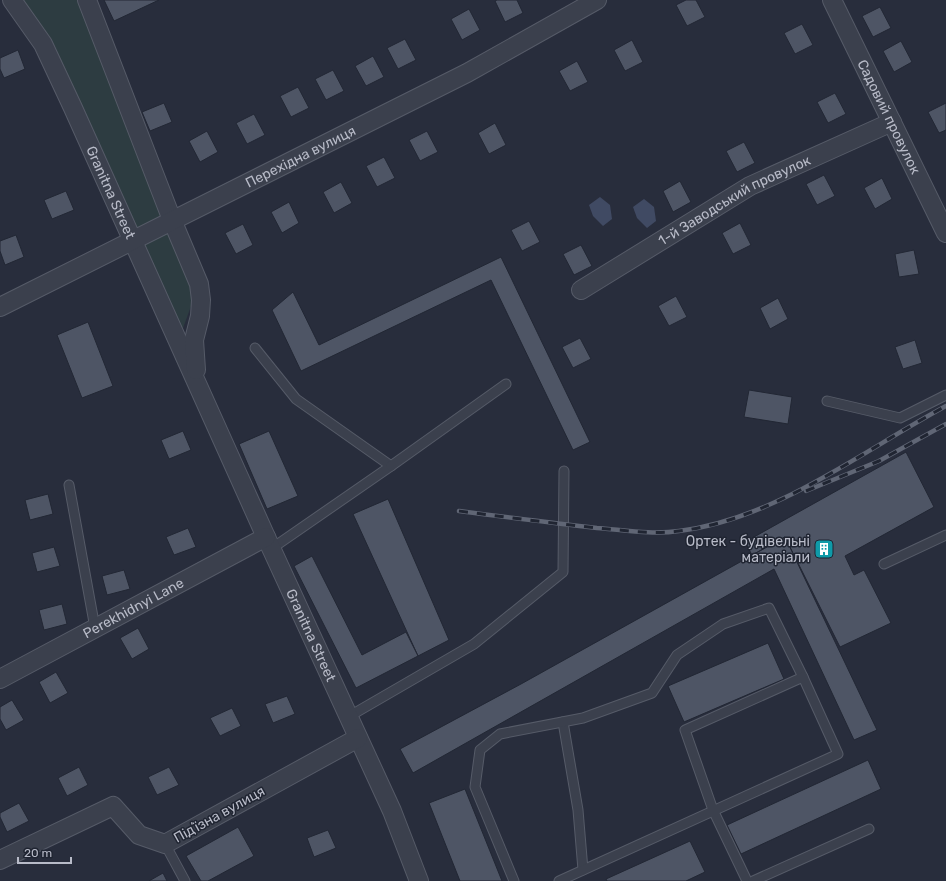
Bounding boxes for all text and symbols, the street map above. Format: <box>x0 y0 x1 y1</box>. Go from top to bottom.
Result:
street label: Садовий провулок <box>853 57 924 177</box>
street label: Перехідна вулиця <box>243 122 359 192</box>
street label: Granitna Street <box>82 143 139 242</box>
street label: 1-й Заводський провулок <box>655 152 814 249</box>
place label: Ортек - будівельні матеріали <box>686 533 810 566</box>
building icon: Ортек - будівельні матеріали <box>813 538 835 560</box>
street label: Perekhidnyi Lane <box>80 574 187 642</box>
street label: Granitna Street <box>282 586 340 685</box>
street label: Підʼїзна вулиця <box>171 782 268 847</box>
scale bar <box>18 839 71 865</box>
text: 20 m <box>24 846 52 860</box>

